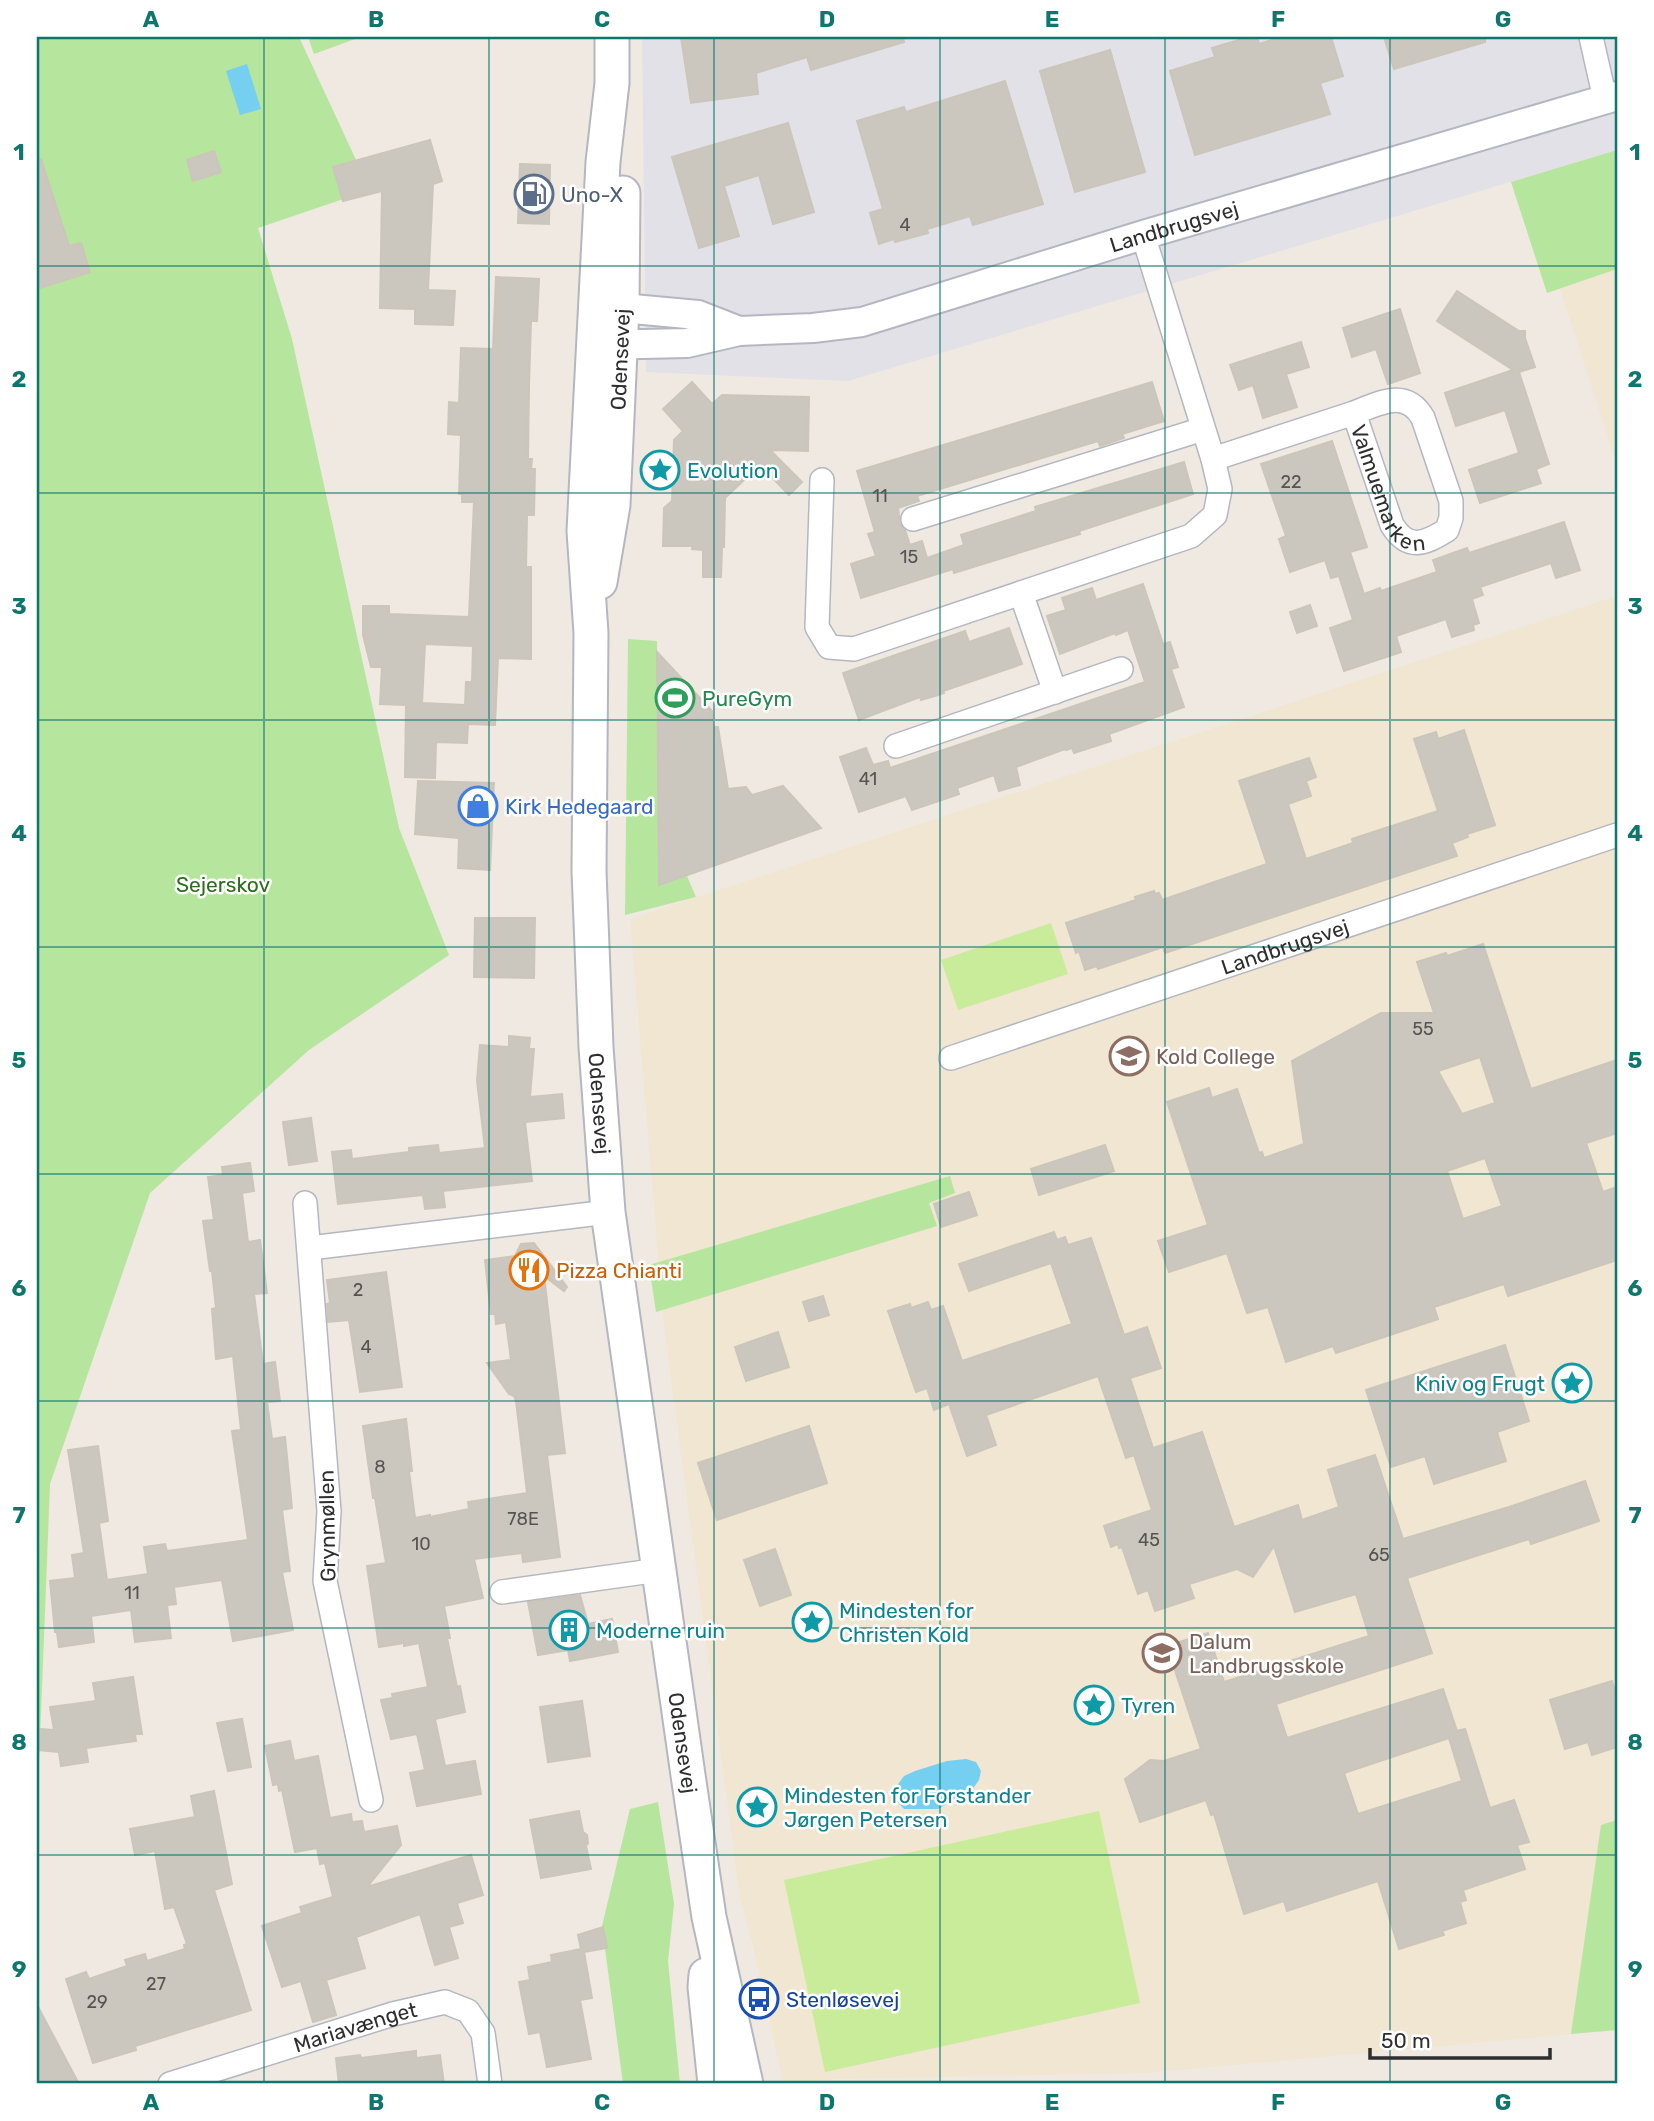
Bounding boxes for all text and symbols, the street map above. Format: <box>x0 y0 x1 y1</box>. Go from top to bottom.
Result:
text: A <box>143 5 160 33</box>
text: B <box>368 5 384 33</box>
text: C <box>594 5 610 33</box>
text: D <box>819 5 835 33</box>
text: E <box>1045 5 1059 33</box>
text: F <box>1271 5 1285 33</box>
text: G <box>1495 5 1511 33</box>
text: 1 <box>13 138 25 166</box>
text: 1 <box>1629 138 1641 166</box>
fuel station icon: Uno-X <box>513 173 555 215</box>
place label: Uno-X <box>561 182 623 207</box>
street label: Landbrugsvej <box>1106 195 1241 257</box>
house number: 4 <box>899 214 911 236</box>
street label: Odensevej <box>605 308 634 411</box>
text: 2 <box>12 365 26 393</box>
text: 2 <box>1628 365 1642 393</box>
street label: Valmuemarken <box>1346 421 1426 555</box>
place icon: Evolution <box>639 449 681 491</box>
place label: Evolution <box>687 458 779 483</box>
house number: 22 <box>1280 471 1302 493</box>
house number: 11 <box>872 485 888 507</box>
house number: 15 <box>900 546 918 568</box>
text: 3 <box>11 592 27 620</box>
text: 3 <box>1627 592 1643 620</box>
sports icon: PureGym <box>654 677 696 719</box>
place label: PureGym <box>702 686 792 711</box>
house number: 41 <box>859 768 877 790</box>
shop icon: Kirk Hedegaard <box>457 785 499 827</box>
place label: Kirk Hedegaard <box>505 794 653 819</box>
text: 4 <box>11 819 27 847</box>
text: 4 <box>1627 819 1643 847</box>
park label: Sejerskov <box>176 872 270 897</box>
street label: Landbrugsvej <box>1218 913 1352 979</box>
house number: 55 <box>1412 1018 1434 1040</box>
school or university icon: Kold College <box>1108 1035 1150 1077</box>
place label: Kold College <box>1156 1044 1275 1069</box>
text: 5 <box>12 1046 27 1074</box>
text: 5 <box>1628 1046 1643 1074</box>
street label: Odensevej <box>584 1052 616 1155</box>
restaurant icon: Pizza Chianti <box>508 1249 550 1291</box>
place label: Pizza Chianti <box>556 1258 682 1283</box>
text: 6 <box>12 1274 27 1302</box>
text: 6 <box>1628 1274 1643 1302</box>
house number: 2 <box>353 1279 363 1301</box>
house number: 4 <box>360 1336 372 1358</box>
place icon: Kniv og Frugt <box>1551 1362 1593 1404</box>
place label: Kniv og Frugt <box>1415 1371 1545 1396</box>
house number: 8 <box>374 1456 386 1478</box>
street label: Grynmøllen <box>314 1470 340 1582</box>
text: 7 <box>12 1501 26 1529</box>
text: 7 <box>1628 1501 1642 1529</box>
house number: 78E <box>507 1508 539 1530</box>
house number: 45 <box>1138 1529 1160 1551</box>
house number: 10 <box>411 1533 431 1555</box>
house number: 65 <box>1368 1544 1390 1566</box>
house number: 11 <box>124 1582 140 1604</box>
place label: Mindesten for Christen Kold <box>839 1598 974 1647</box>
place icon: Mindesten for Christen Kold <box>791 1601 833 1643</box>
building icon: Moderne ruin <box>548 1609 590 1651</box>
place label: Moderne ruin <box>596 1618 725 1643</box>
place label: Dalum Landbrugsskole <box>1189 1629 1344 1678</box>
school or university icon: Dalum Landbrugsskole <box>1141 1632 1183 1674</box>
place icon: Tyren <box>1073 1684 1115 1726</box>
street label: Odensevej <box>664 1691 703 1795</box>
place label: Tyren <box>1121 1693 1175 1718</box>
text: 8 <box>11 1728 27 1756</box>
text: 8 <box>1627 1728 1643 1756</box>
place label: Mindesten for Forstander Jørgen Petersen <box>784 1783 1031 1832</box>
place icon: Mindesten for Forstander Jørgen Petersen <box>736 1786 778 1828</box>
text: 9 <box>12 1955 26 1983</box>
text: 9 <box>1628 1955 1642 1983</box>
house number: 27 <box>146 1973 166 1995</box>
bus stop icon: Stenløsevej <box>738 1978 780 2020</box>
place label: Stenløsevej <box>786 1987 899 2012</box>
house number: 29 <box>86 1991 108 2013</box>
street label: Mariavænget <box>290 1996 419 2057</box>
scale bar <box>1370 2016 1551 2060</box>
text: 50 m <box>1381 2028 1431 2053</box>
text: A <box>143 2088 160 2116</box>
text: B <box>368 2088 384 2116</box>
text: C <box>594 2088 610 2116</box>
text: D <box>819 2088 835 2116</box>
text: E <box>1045 2088 1059 2116</box>
text: F <box>1271 2088 1285 2116</box>
text: G <box>1495 2088 1511 2116</box>

